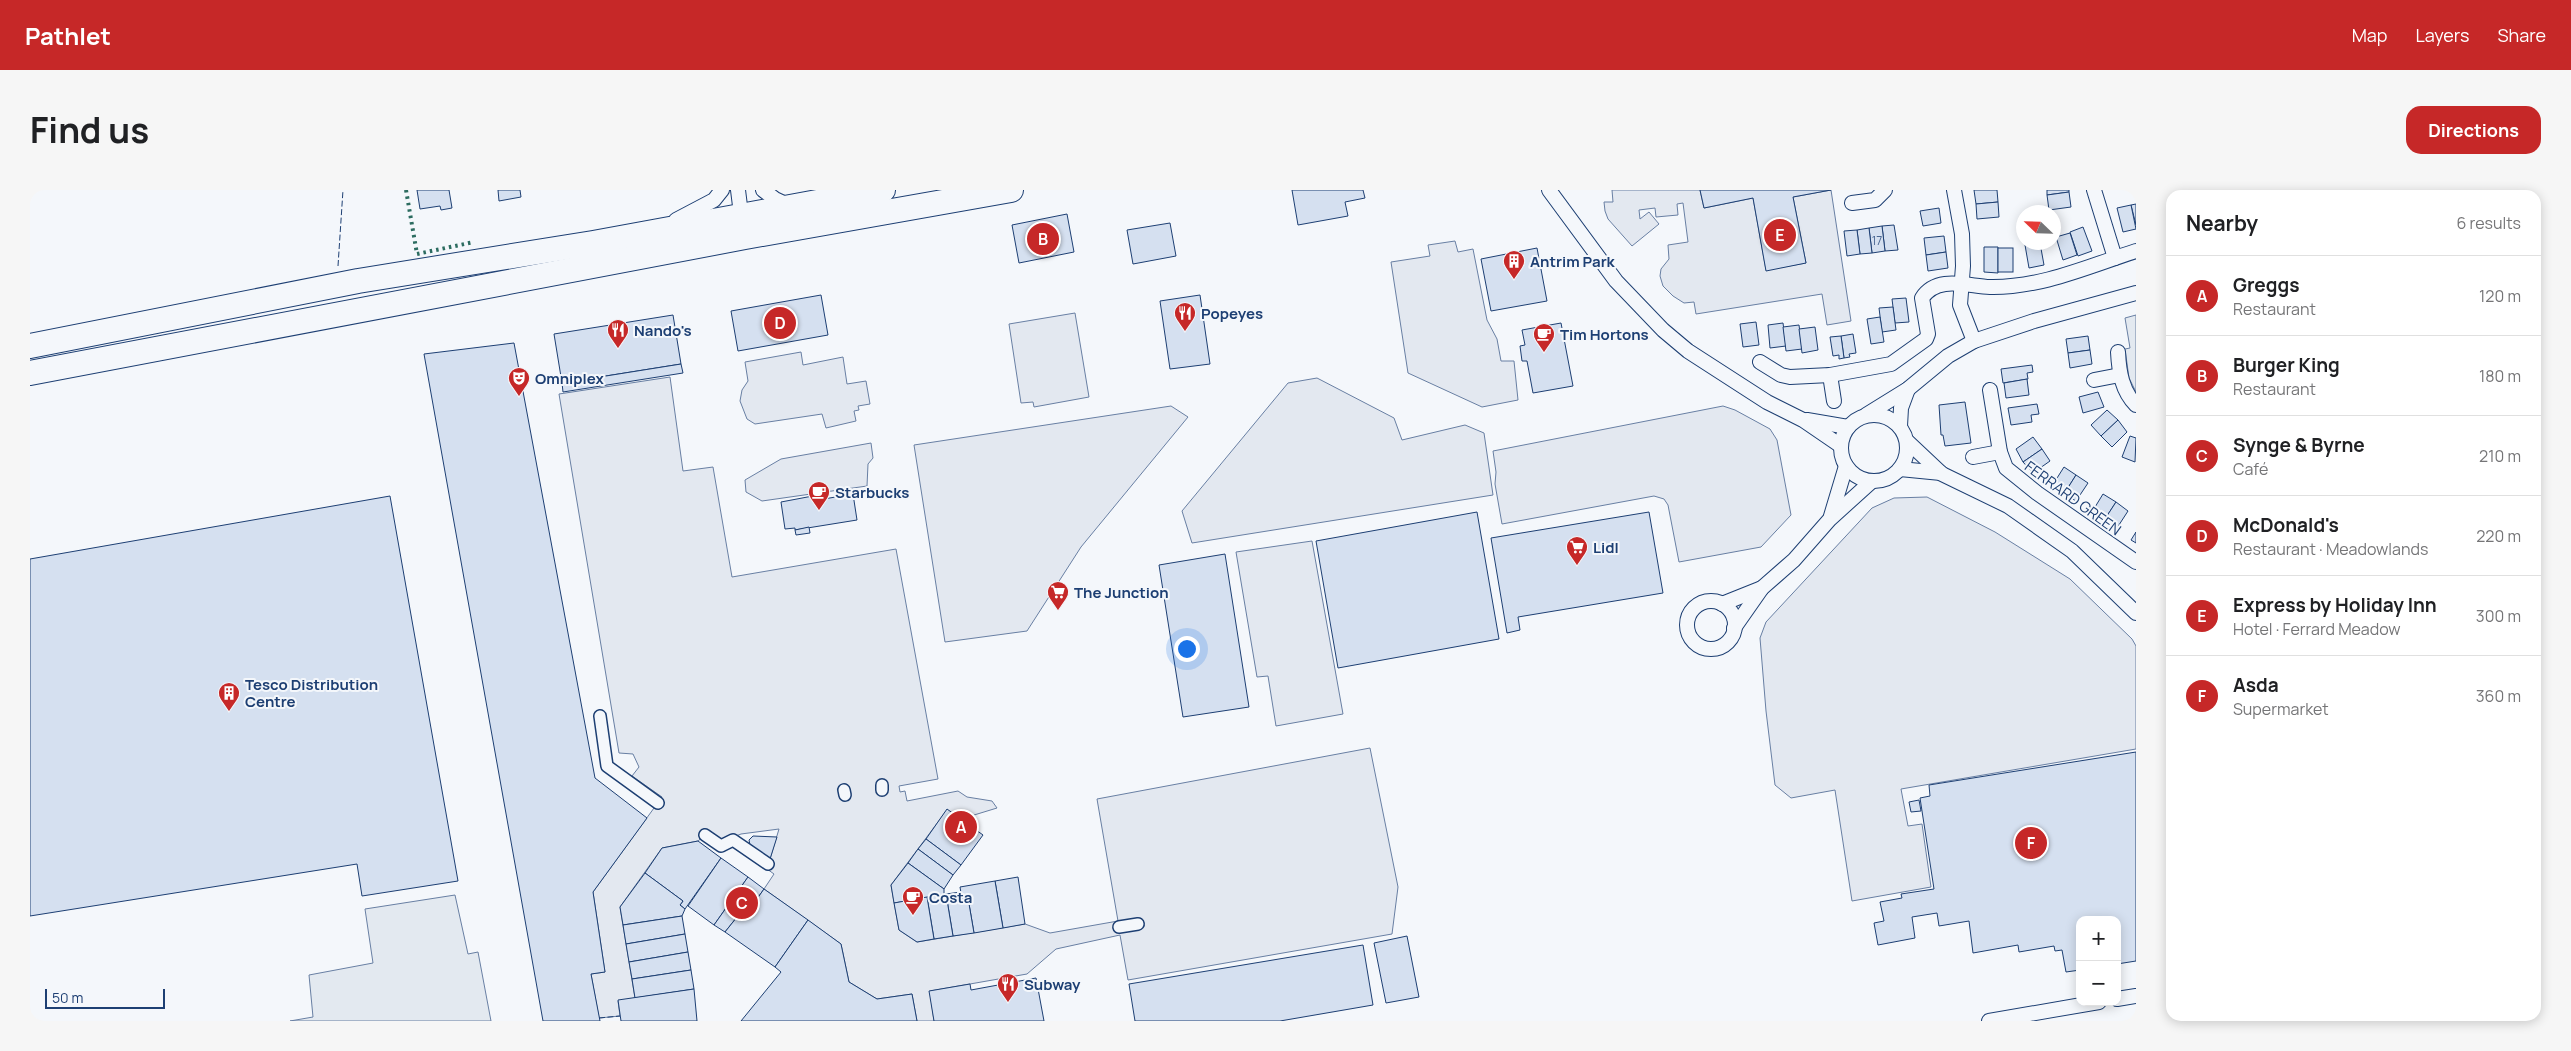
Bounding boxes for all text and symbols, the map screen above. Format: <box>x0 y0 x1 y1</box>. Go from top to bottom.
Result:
text: Pathlet <box>25 19 111 52</box>
text: Map <box>2352 23 2387 47</box>
text: Layers <box>2415 23 2469 47</box>
text: Share <box>2497 23 2546 47</box>
text: Find us <box>30 106 149 154</box>
button: Directions <box>2406 106 2541 154</box>
north arrow <box>2016 205 2061 250</box>
text: Nearby <box>2186 209 2258 237</box>
text: 6 results <box>2456 212 2521 234</box>
pin: E <box>1764 216 1796 254</box>
pin: B <box>1027 220 1059 258</box>
house number: 17 <box>1872 232 1882 249</box>
building icon: Antrim Park <box>1502 249 1526 280</box>
place label: Antrim Park <box>1530 251 1616 272</box>
text: Greggs <box>2233 272 2299 298</box>
text: A <box>2197 285 2207 307</box>
text: 120 m <box>2479 285 2521 307</box>
text: Restaurant <box>2233 298 2316 320</box>
restaurant icon: Popeyes <box>1173 301 1197 332</box>
place label: Popeyes <box>1201 303 1263 324</box>
pin: D <box>764 304 796 342</box>
restaurant icon: Nando's <box>606 318 630 349</box>
place label: Nando's <box>634 320 692 341</box>
cafe icon: Tim Hortons <box>1532 322 1556 353</box>
place label: Tim Hortons <box>1560 324 1649 345</box>
text: Burger King <box>2233 352 2340 378</box>
text: B <box>2197 365 2207 387</box>
text: 180 m <box>2479 365 2521 387</box>
theatre icon: Omniplex <box>507 366 531 397</box>
place label: Omniplex <box>535 368 604 389</box>
text: Restaurant <box>2233 378 2316 400</box>
text: Synge & Byrne <box>2233 432 2365 458</box>
text: C <box>2196 445 2208 467</box>
text: 210 m <box>2479 445 2521 467</box>
street label: FERRARD GREEN <box>2021 456 2125 540</box>
text: Café <box>2233 458 2268 480</box>
cafe icon: Starbucks <box>807 480 831 511</box>
place label: Starbucks <box>835 482 909 503</box>
text: McDonald's <box>2233 512 2339 538</box>
text: D <box>2196 525 2208 547</box>
text: 220 m <box>2476 525 2521 547</box>
supermarket icon: Lidl <box>1565 535 1589 566</box>
place label: Lidl <box>1593 537 1619 558</box>
text: Restaurant · Meadowlands <box>2233 538 2428 560</box>
supermarket icon: The Junction <box>1046 580 1070 611</box>
place label: The Junction <box>1074 582 1169 603</box>
text: Express by Holiday Inn <box>2233 592 2437 618</box>
text: E <box>2197 605 2207 627</box>
text: 300 m <box>2476 605 2521 627</box>
text: Hotel · Ferrard Meadow <box>2233 618 2401 640</box>
your location <box>1174 636 1200 662</box>
text: Asda <box>2233 672 2279 698</box>
place label: Tesco Distribution Centre <box>245 674 378 712</box>
building icon: Tesco Distribution Centre <box>217 681 241 712</box>
text: F <box>2198 685 2206 707</box>
text: 360 m <box>2476 685 2521 707</box>
text: Supermarket <box>2233 698 2329 720</box>
pin: A <box>945 808 977 846</box>
pin: F <box>2015 824 2047 862</box>
pin: C <box>726 884 758 922</box>
cafe icon: Costa <box>901 885 925 916</box>
place label: Costa <box>929 887 972 908</box>
map controls <box>2076 916 2121 1006</box>
button: + <box>2076 916 2121 961</box>
button: − <box>2076 961 2121 1006</box>
restaurant icon: Subway <box>996 972 1020 1003</box>
place label: Subway <box>1024 974 1081 995</box>
scale bar <box>45 986 165 1009</box>
text: 50 m <box>52 988 83 1007</box>

